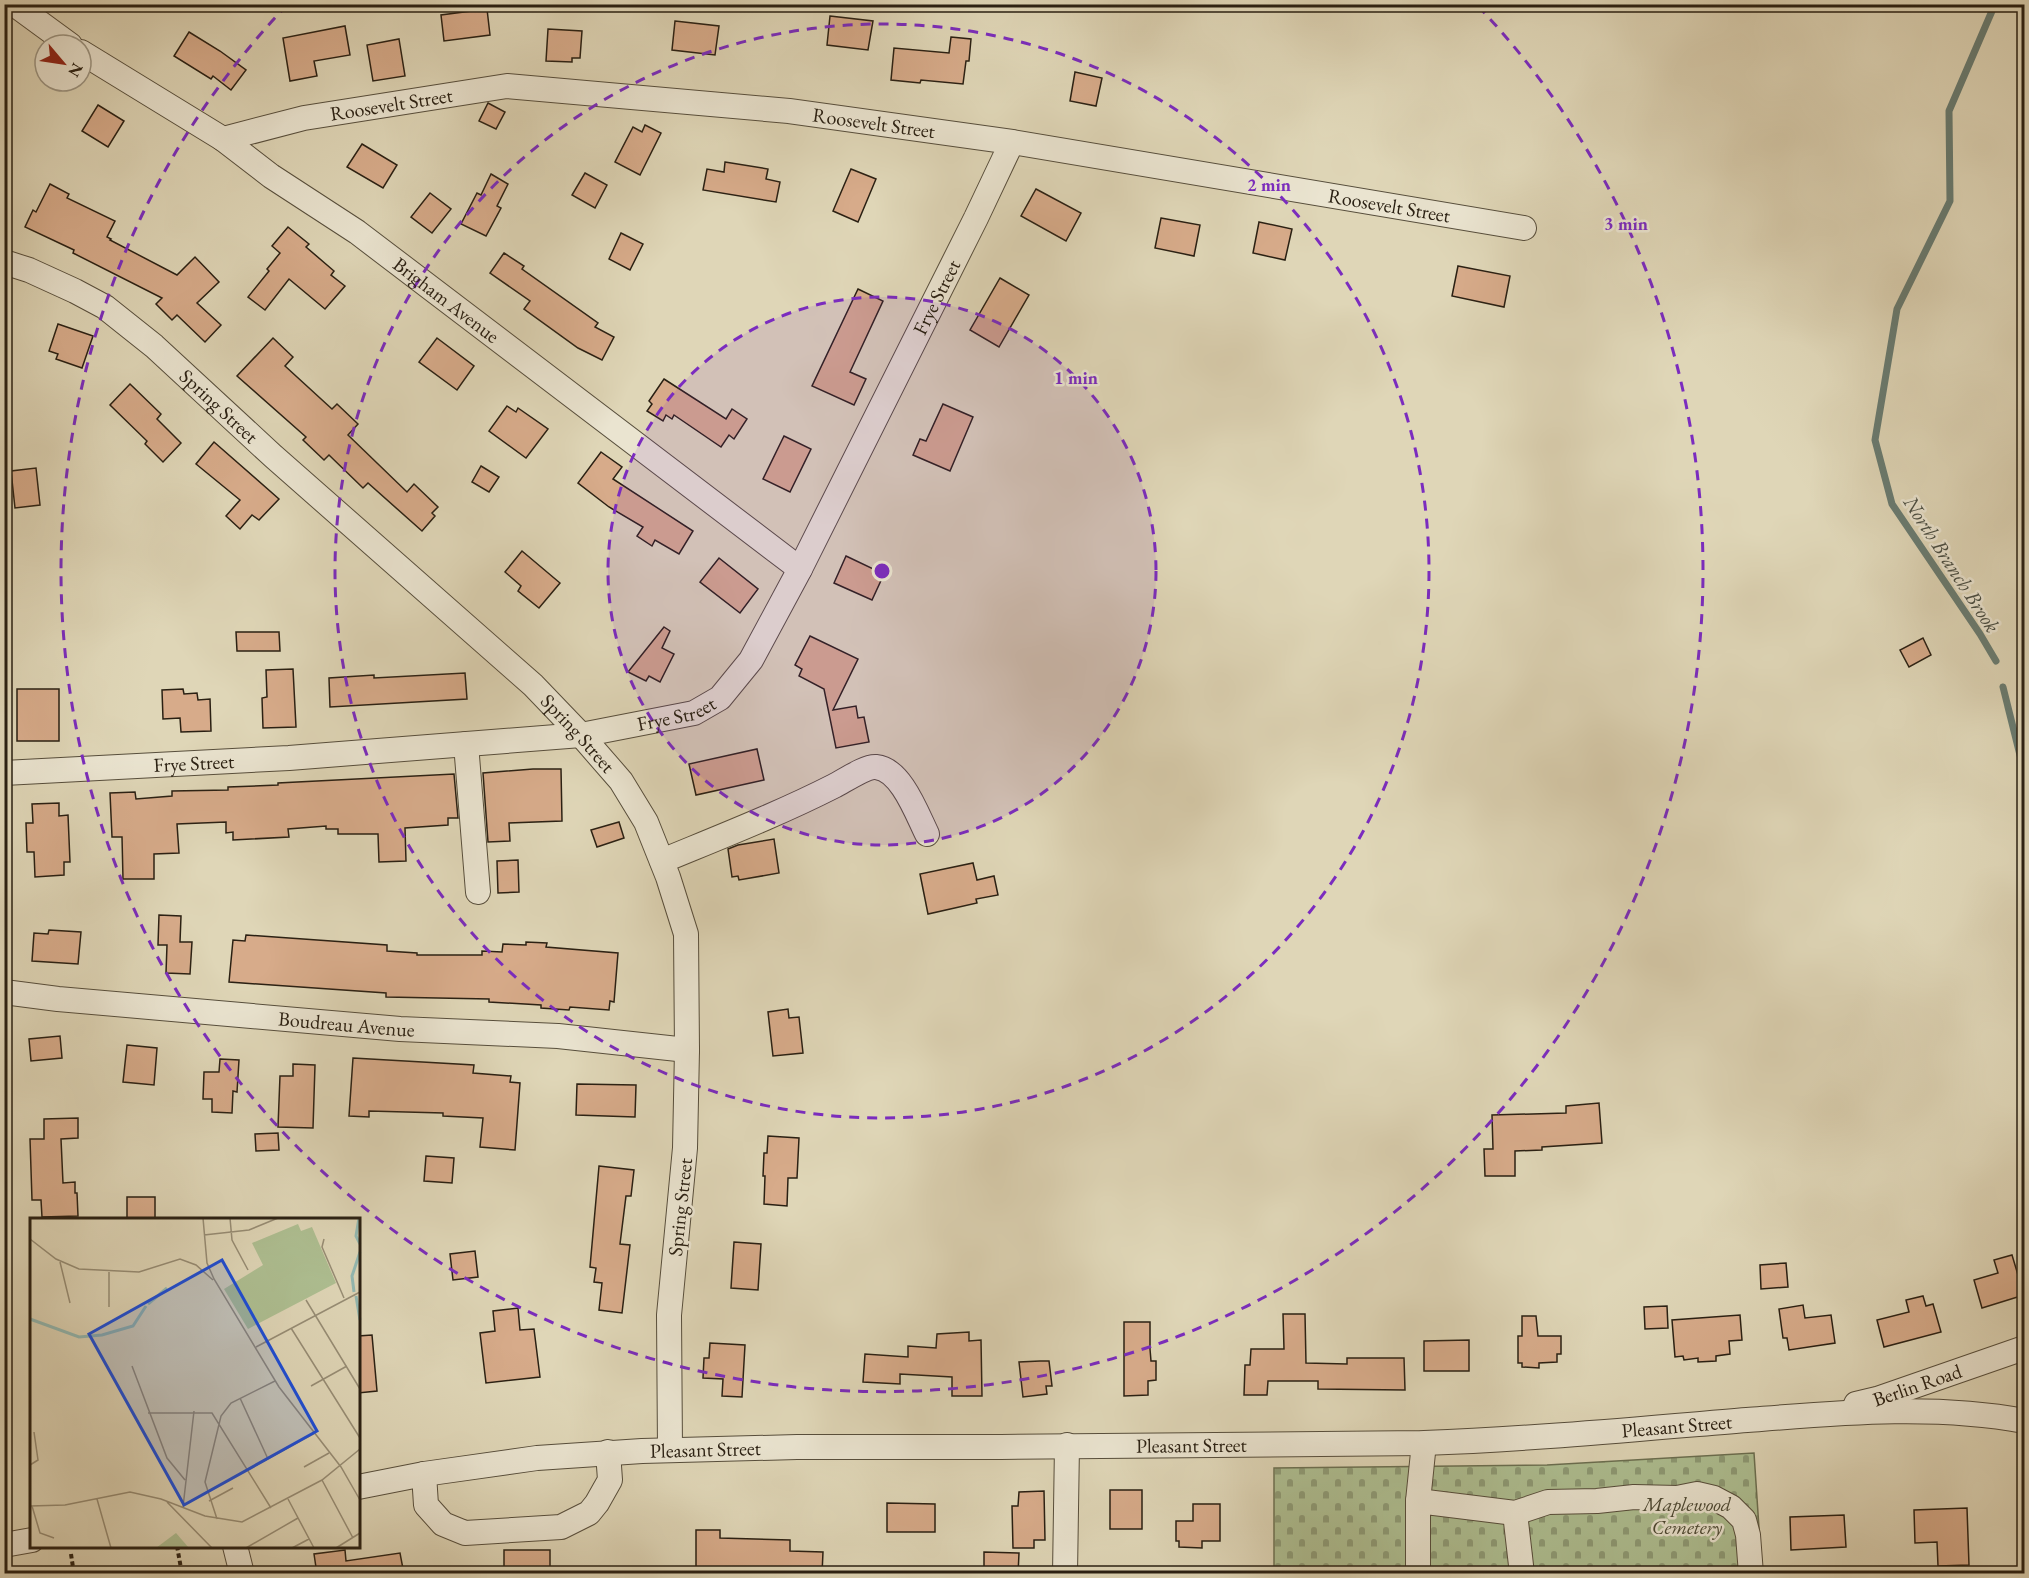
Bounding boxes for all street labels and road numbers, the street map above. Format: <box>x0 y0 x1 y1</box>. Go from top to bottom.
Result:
street label: Roosevelt Street <box>328 82 455 127</box>
street label: Roosevelt Street <box>811 101 938 144</box>
street label: Roosevelt Street <box>1326 182 1453 229</box>
street label: Brigham Avenue <box>388 251 505 349</box>
street label: Frye Street <box>907 254 966 339</box>
street label: Spring Street <box>174 363 265 450</box>
street label: Spring Street <box>535 688 621 779</box>
street label: Frye Street <box>635 690 721 737</box>
street label: Frye Street <box>153 748 236 778</box>
street label: Boudreau Avenue <box>277 1005 415 1043</box>
street label: Spring Street <box>662 1156 698 1257</box>
street label: Berlin Road <box>1869 1357 1966 1413</box>
street label: Pleasant Street <box>1620 1408 1734 1443</box>
street label: Pleasant Street <box>1136 1432 1248 1459</box>
street label: Pleasant Street <box>650 1435 762 1464</box>

